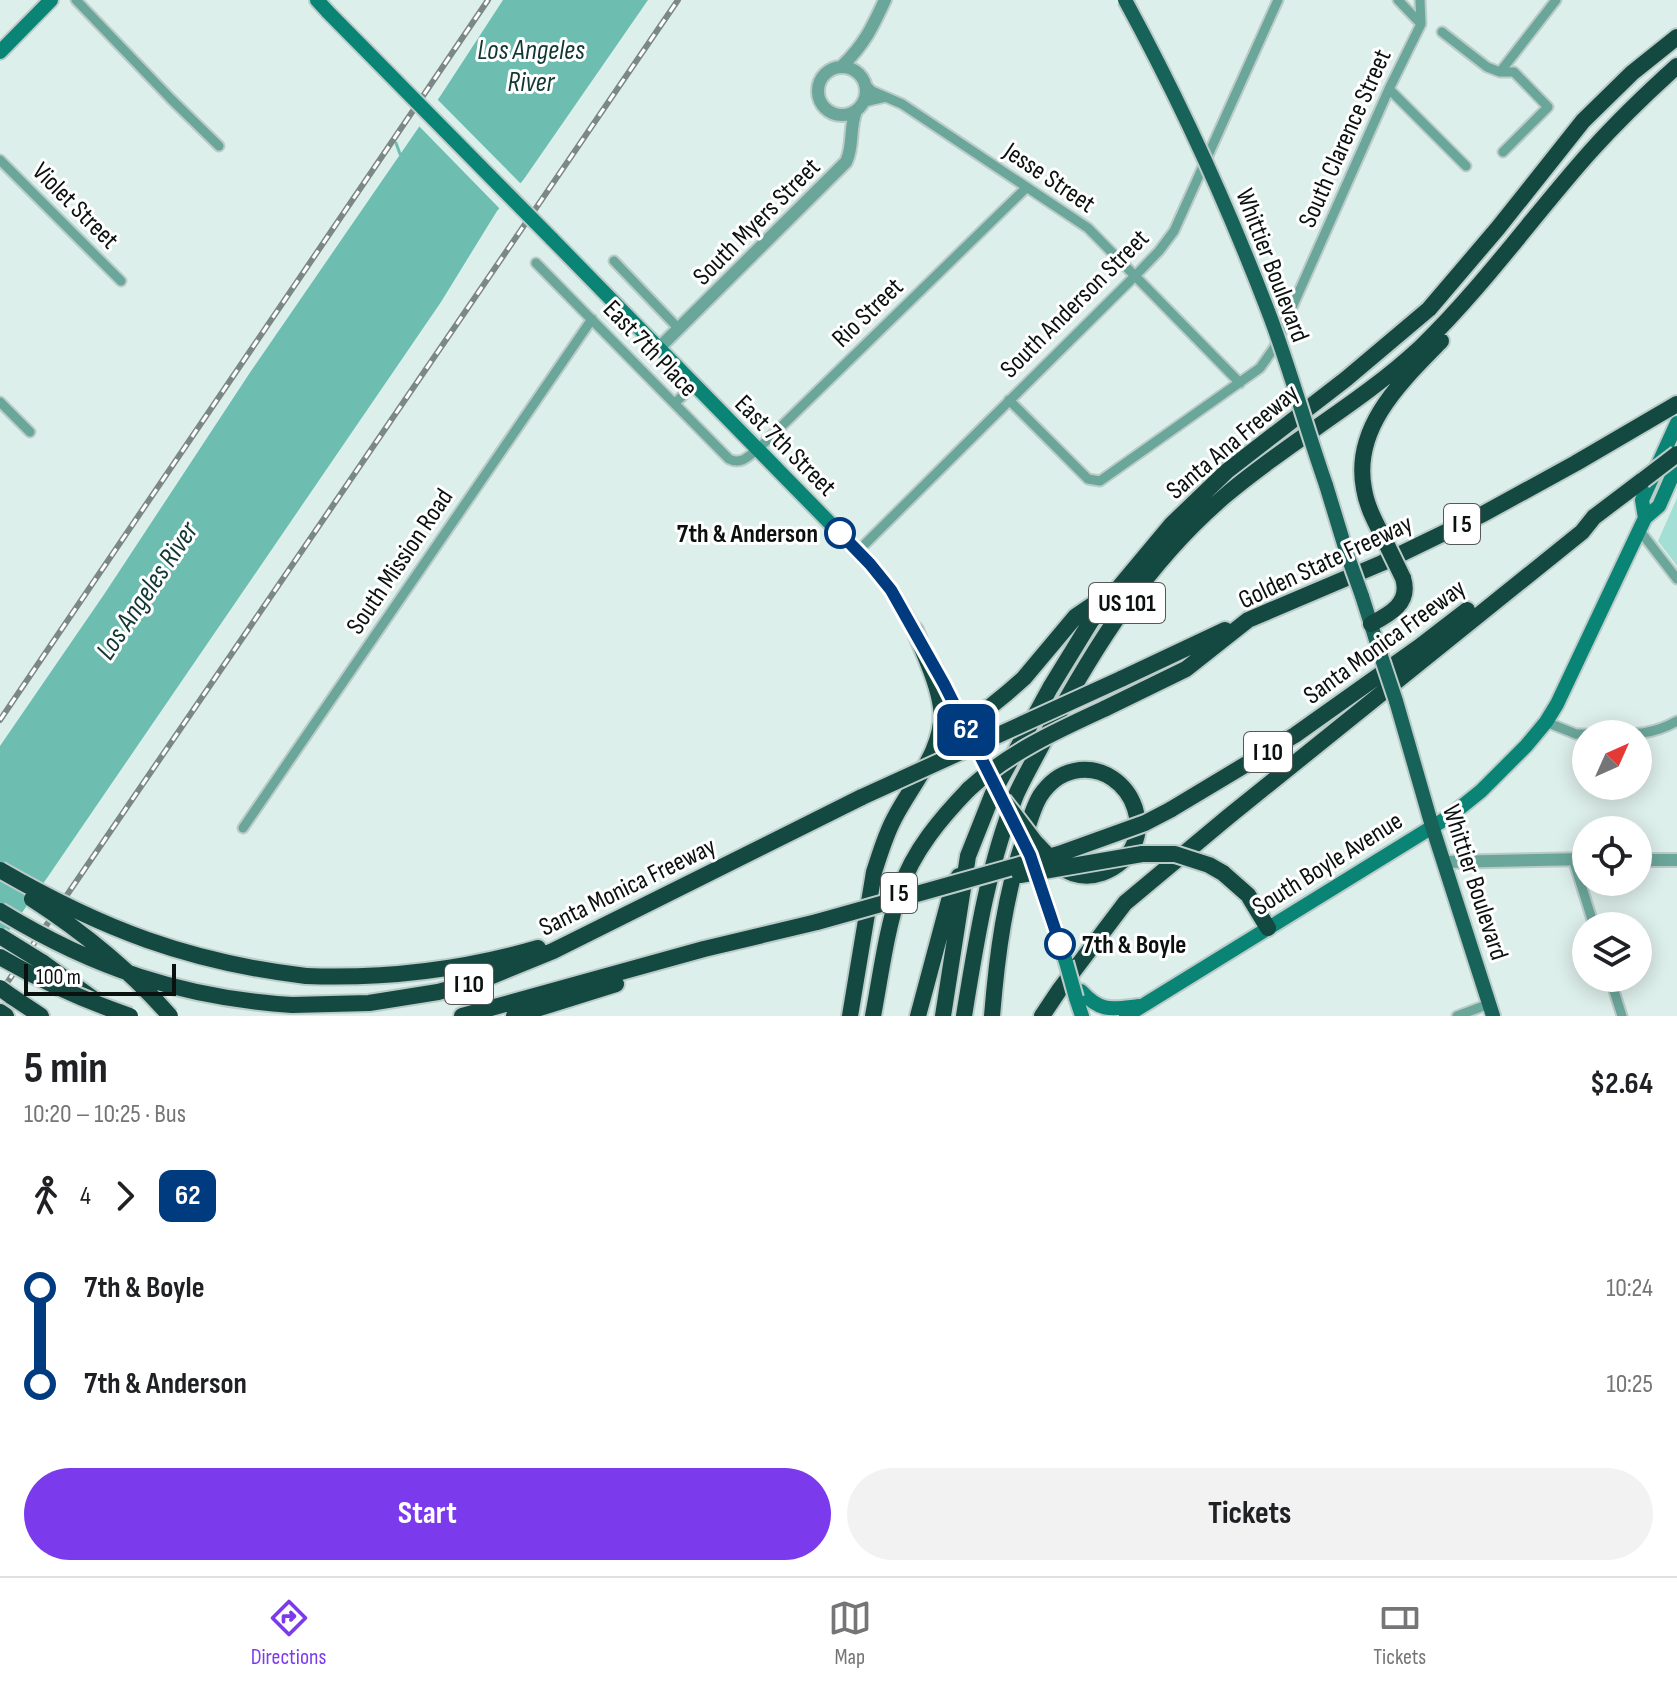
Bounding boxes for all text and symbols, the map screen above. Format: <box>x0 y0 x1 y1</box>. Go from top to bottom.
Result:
water label: Los Angeles River <box>477 34 585 99</box>
street label: South Clarence Street <box>1292 45 1399 233</box>
street label: Jesse Street <box>997 136 1101 220</box>
street label: South Myers Street <box>687 152 827 292</box>
street label: Violet Street <box>25 156 125 256</box>
street label: Whittier Boulevard <box>1228 185 1315 346</box>
street label: South Anderson Street <box>994 223 1156 385</box>
street label: Rio Street <box>826 272 910 354</box>
street label: East 7th Place <box>596 294 703 404</box>
street label: Santa Ana Freeway <box>1161 378 1305 506</box>
street label: East 7th Street <box>728 389 842 503</box>
street label: South Mission Road <box>340 483 460 641</box>
road number: I 5 <box>1444 504 1480 544</box>
street label: Golden State Freeway <box>1234 509 1418 616</box>
water label: Los Angeles River <box>89 515 206 666</box>
marker: 7th & Anderson <box>825 518 855 548</box>
place label: 7th & Anderson <box>677 519 818 550</box>
street label: Santa Monica Freeway <box>1298 573 1472 711</box>
road number: US 101 <box>1089 583 1165 623</box>
line badge: 62 <box>930 704 1002 756</box>
text: 62 <box>953 713 979 746</box>
north arrow <box>1572 720 1652 800</box>
map controls <box>1572 720 1652 992</box>
road number: I 10 <box>1244 732 1292 772</box>
street label: Whittier Boulevard <box>1435 801 1514 964</box>
street label: South Boyle Avenue <box>1247 806 1409 923</box>
button: locate <box>1572 816 1652 896</box>
street label: Santa Monica Freeway <box>534 831 721 943</box>
road number: I 5 <box>881 873 917 913</box>
button: layers <box>1572 912 1652 992</box>
marker: 7th & Boyle <box>1045 929 1075 959</box>
place label: 7th & Boyle <box>1082 930 1186 961</box>
scale bar <box>24 960 176 996</box>
text: 100 m <box>36 964 81 991</box>
road number: I 10 <box>445 964 493 1004</box>
text: 5 min <box>24 1042 108 1095</box>
text: $2.64 <box>1590 1066 1653 1102</box>
text: 10:20 – 10:25 · Bus <box>24 1099 186 1130</box>
icon: walk <box>24 1174 68 1218</box>
icon: forward <box>103 1174 147 1218</box>
text: 62 <box>175 1179 200 1212</box>
text: 4 <box>80 1181 91 1212</box>
text: 7th & Boyle <box>84 1270 204 1306</box>
text: 10:24 <box>1606 1273 1653 1304</box>
text: 7th & Anderson <box>84 1366 247 1402</box>
text: 10:25 <box>1607 1369 1653 1400</box>
button: Start <box>24 1468 831 1560</box>
button: Tickets <box>847 1468 1653 1560</box>
tab: Directions <box>251 1596 326 1671</box>
tab: Map <box>828 1596 872 1671</box>
tab: Tickets <box>1373 1596 1426 1671</box>

